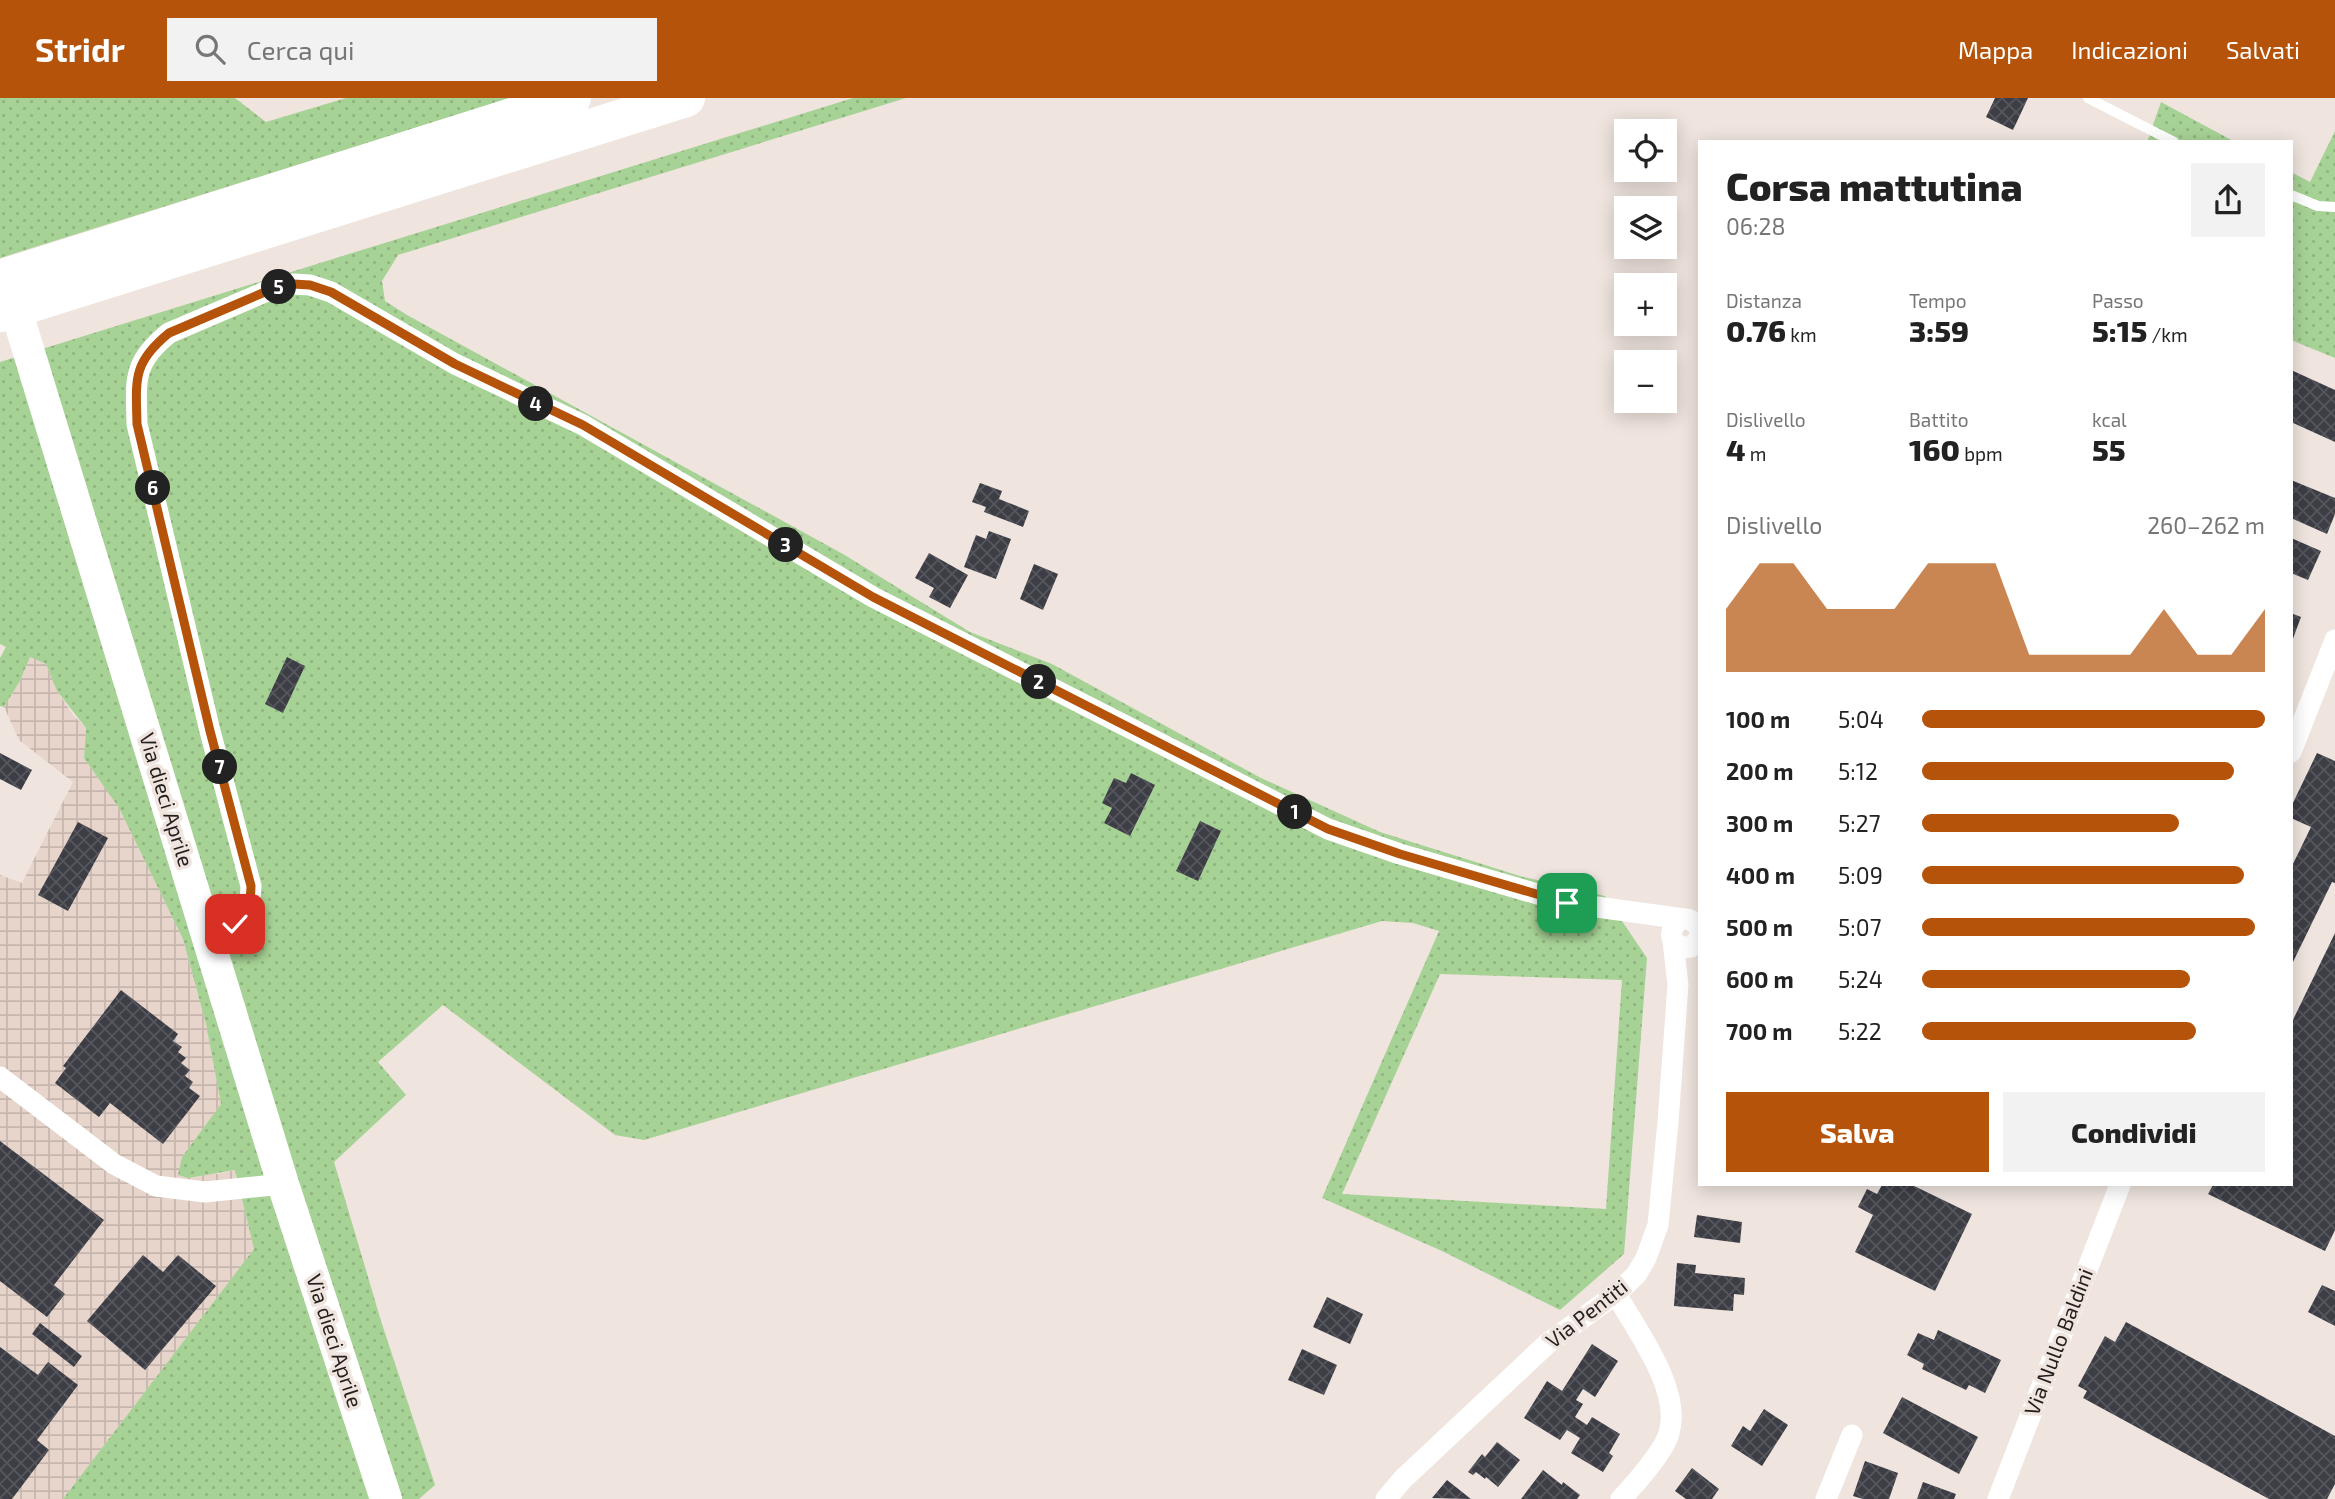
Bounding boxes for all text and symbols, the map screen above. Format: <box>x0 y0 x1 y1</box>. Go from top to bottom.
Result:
search box <box>167 18 657 81</box>
text: Stridr <box>35 29 125 69</box>
icon: search <box>191 30 229 68</box>
text: Cerca qui <box>247 34 355 65</box>
text: Mappa <box>1958 35 2033 64</box>
text: Indicazioni <box>2071 35 2188 64</box>
text: Salvati <box>2226 35 2300 64</box>
map controls <box>1614 119 1677 413</box>
button: locate <box>1614 119 1677 182</box>
text: Corsa mattutina <box>1726 163 2023 209</box>
button: share <box>2191 163 2265 237</box>
button: layers <box>1614 196 1677 259</box>
text: 06:28 <box>1726 212 1785 240</box>
pin: 5 <box>262 270 296 304</box>
button: + <box>1614 273 1677 336</box>
text: 5 <box>273 275 284 298</box>
text: Distanza <box>1726 289 1802 312</box>
text: Tempo <box>1909 289 1967 312</box>
text: Passo <box>2092 289 2144 312</box>
text: 0.76 <box>1726 312 1786 348</box>
text: 3:59 <box>1909 312 1969 348</box>
text: 5:15 <box>2092 312 2147 348</box>
text: km <box>1786 323 1817 346</box>
text: /km <box>2147 323 2188 346</box>
button: − <box>1614 350 1677 413</box>
pin: 4 <box>518 386 554 422</box>
text: 4 <box>529 392 542 415</box>
text: Dislivello <box>1726 408 1806 431</box>
text: Battito <box>1909 408 1968 431</box>
text: kcal <box>2092 408 2127 431</box>
text: 4 <box>1726 431 1745 467</box>
text: 160 <box>1909 431 1960 467</box>
text: 55 <box>2092 431 2126 467</box>
text: m <box>1745 442 1766 465</box>
text: bpm <box>1960 442 2003 465</box>
pin: 6 <box>136 470 170 506</box>
text: 6 <box>147 476 158 499</box>
text: Dislivello <box>1726 511 1822 539</box>
text: 260–262 m <box>2147 511 2265 539</box>
pin: 3 <box>768 528 804 562</box>
text: 3 <box>780 533 791 556</box>
pin: 2 <box>1021 664 1056 700</box>
text: 2 <box>1033 670 1044 693</box>
text: 100 m <box>1726 705 1790 733</box>
text: 5:04 <box>1838 705 1884 733</box>
street label: Via dieci Aprile <box>135 730 200 870</box>
pin: 7 <box>202 750 238 784</box>
text: 7 <box>214 755 225 778</box>
text: 200 m <box>1726 757 1794 785</box>
text: 5:12 <box>1838 757 1878 785</box>
pin: 1 <box>1278 794 1312 830</box>
text: 1 <box>1290 800 1299 823</box>
text: 300 m <box>1726 809 1793 837</box>
text: 5:27 <box>1838 809 1880 837</box>
text: 400 m <box>1726 861 1795 889</box>
text: 5:09 <box>1838 861 1883 889</box>
pin <box>1537 873 1597 933</box>
icon: arrive <box>1548 884 1586 922</box>
pin <box>205 894 265 954</box>
icon: check <box>216 905 254 943</box>
text: 500 m <box>1726 913 1793 941</box>
text: 5:07 <box>1838 913 1881 941</box>
text: 600 m <box>1726 965 1794 993</box>
text: 5:24 <box>1838 965 1883 993</box>
text: 700 m <box>1726 1017 1792 1045</box>
text: 5:22 <box>1838 1017 1882 1045</box>
button: Salva <box>1726 1092 1989 1172</box>
button: Condividi <box>2003 1092 2265 1172</box>
street label: Via Nullo Baldini <box>2018 1264 2097 1419</box>
street label: Via dieci Aprile <box>302 1271 369 1410</box>
street label: Via Pentiti <box>1540 1273 1632 1352</box>

